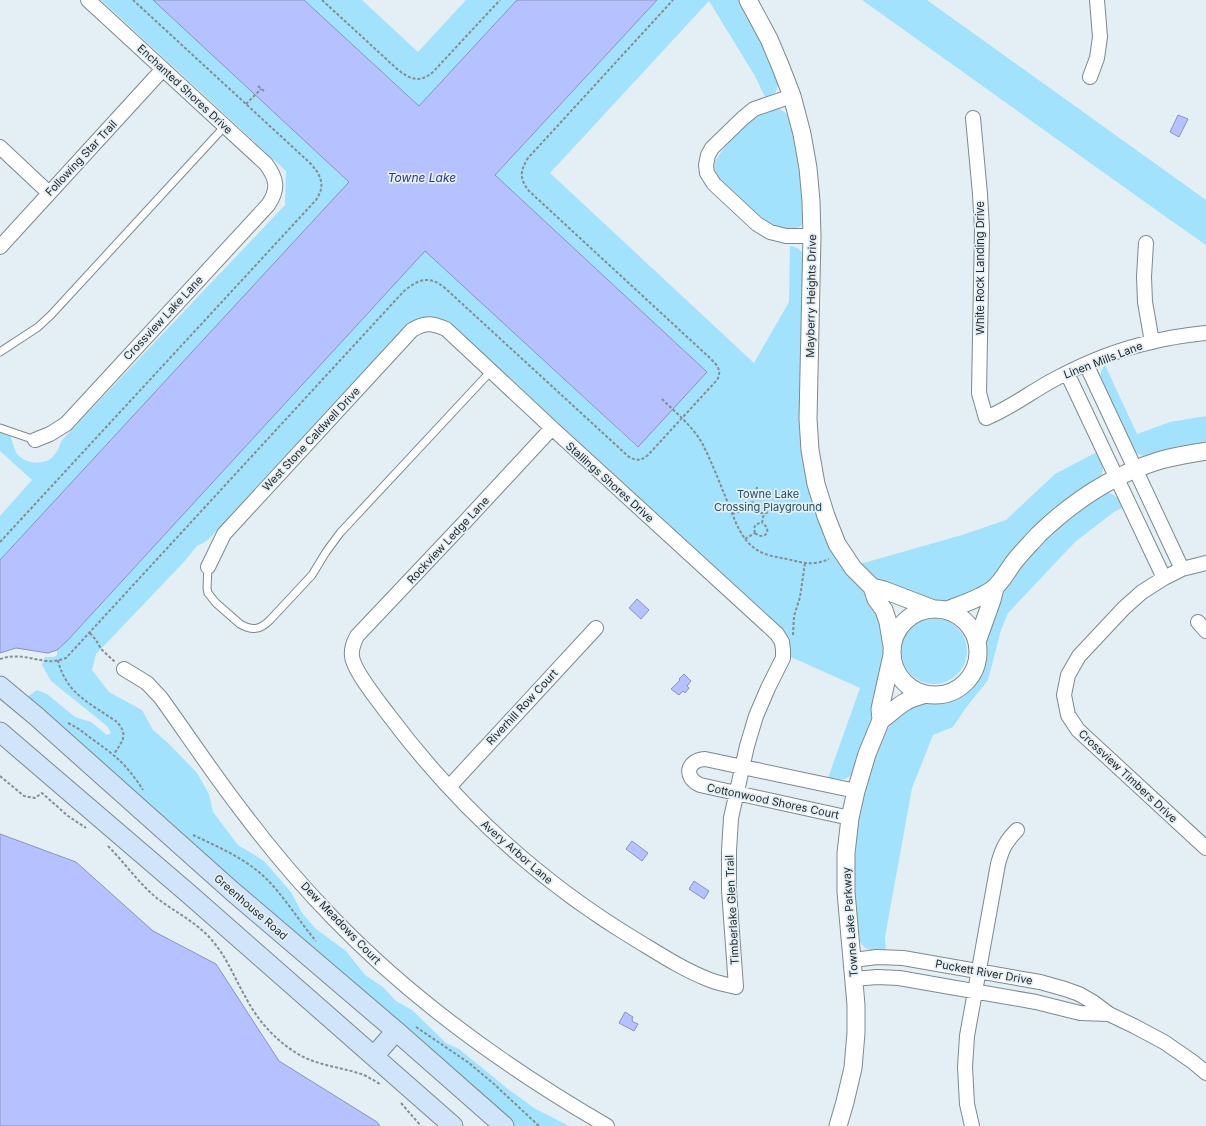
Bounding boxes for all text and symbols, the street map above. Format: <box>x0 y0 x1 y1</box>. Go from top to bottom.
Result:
street label: Enchanted Shores Drive <box>134 41 236 137</box>
street label: Following Star Trail <box>42 117 120 199</box>
water label: Towne Lake <box>388 170 456 185</box>
street label: White Rock Landing Drive <box>973 201 987 335</box>
street label: Mayberry Heights Drive <box>803 234 819 358</box>
street label: Crossview Lake Lane <box>120 273 206 363</box>
street label: Linen Mills Lane <box>1061 338 1145 382</box>
street label: West Stone Caldwell Drive <box>259 384 363 494</box>
street label: Stallings Shores Drive <box>563 439 657 525</box>
park label: Towne Lake Crossing Playground <box>714 487 822 514</box>
street label: Rockview Ledge Lane <box>404 494 492 586</box>
street label: Riverhill Row Court <box>483 666 561 748</box>
street label: Crossview Timbers Drive <box>1076 726 1180 826</box>
street label: Cottonwood Shores Court <box>706 780 841 822</box>
street label: Avery Arbor Lane <box>478 817 556 887</box>
street label: Timberlake Glen Trail <box>722 855 742 965</box>
street label: Towne Lake Parkway <box>839 867 861 977</box>
street label: Greenhouse Road <box>211 871 291 943</box>
street label: Dew Meadows Court <box>298 879 384 967</box>
street label: Puckett River Drive <box>934 957 1034 987</box>

